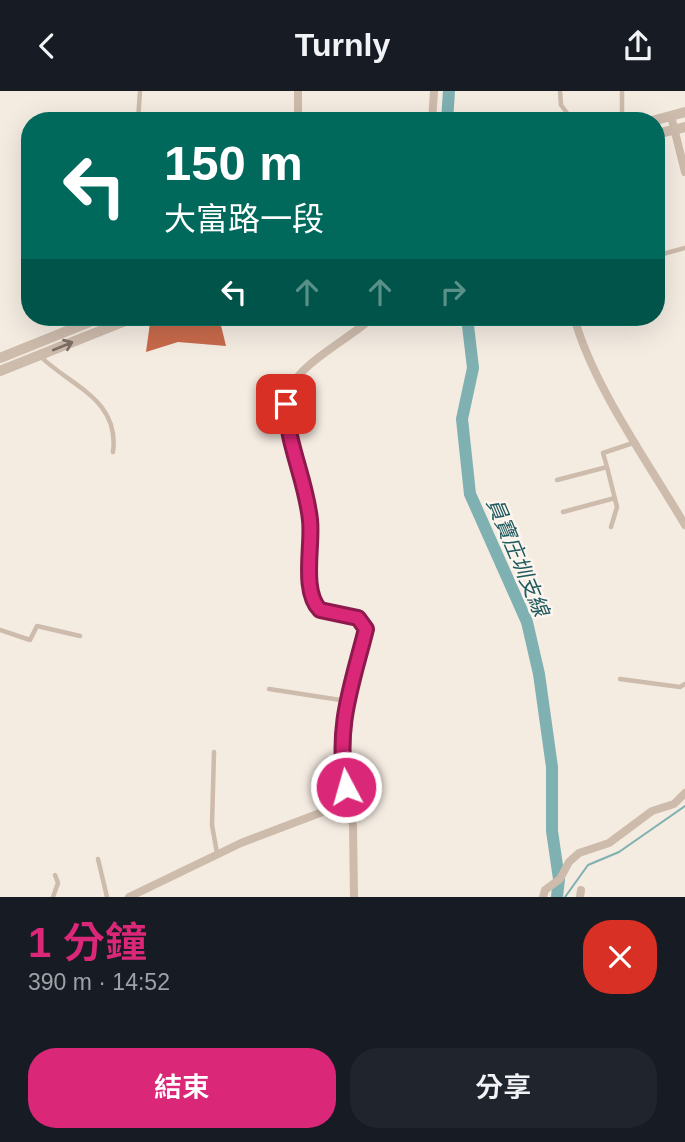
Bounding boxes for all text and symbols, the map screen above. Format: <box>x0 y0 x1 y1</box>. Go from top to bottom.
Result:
icon: back <box>28 27 66 65</box>
text: Turnly <box>295 27 390 63</box>
icon: share <box>619 27 657 65</box>
text: 150 m <box>164 136 303 190</box>
icon: left <box>49 140 140 231</box>
text: 大富路一段 <box>164 201 324 237</box>
icon: left <box>215 273 253 311</box>
icon: ahead <box>288 273 326 311</box>
icon: ahead <box>361 273 399 311</box>
icon: right <box>434 273 472 311</box>
one-way arrow <box>52 338 74 351</box>
pin <box>256 374 316 434</box>
icon: arrive <box>267 385 305 423</box>
water label: 員寶庄圳支線 <box>483 495 554 621</box>
position arrow <box>309 750 383 824</box>
text: 1 分鐘 <box>28 919 147 966</box>
button: close <box>583 920 657 994</box>
text: 390 m · 14:52 <box>28 969 170 995</box>
button: 結束 <box>28 1048 336 1128</box>
button: 分享 <box>350 1048 657 1128</box>

